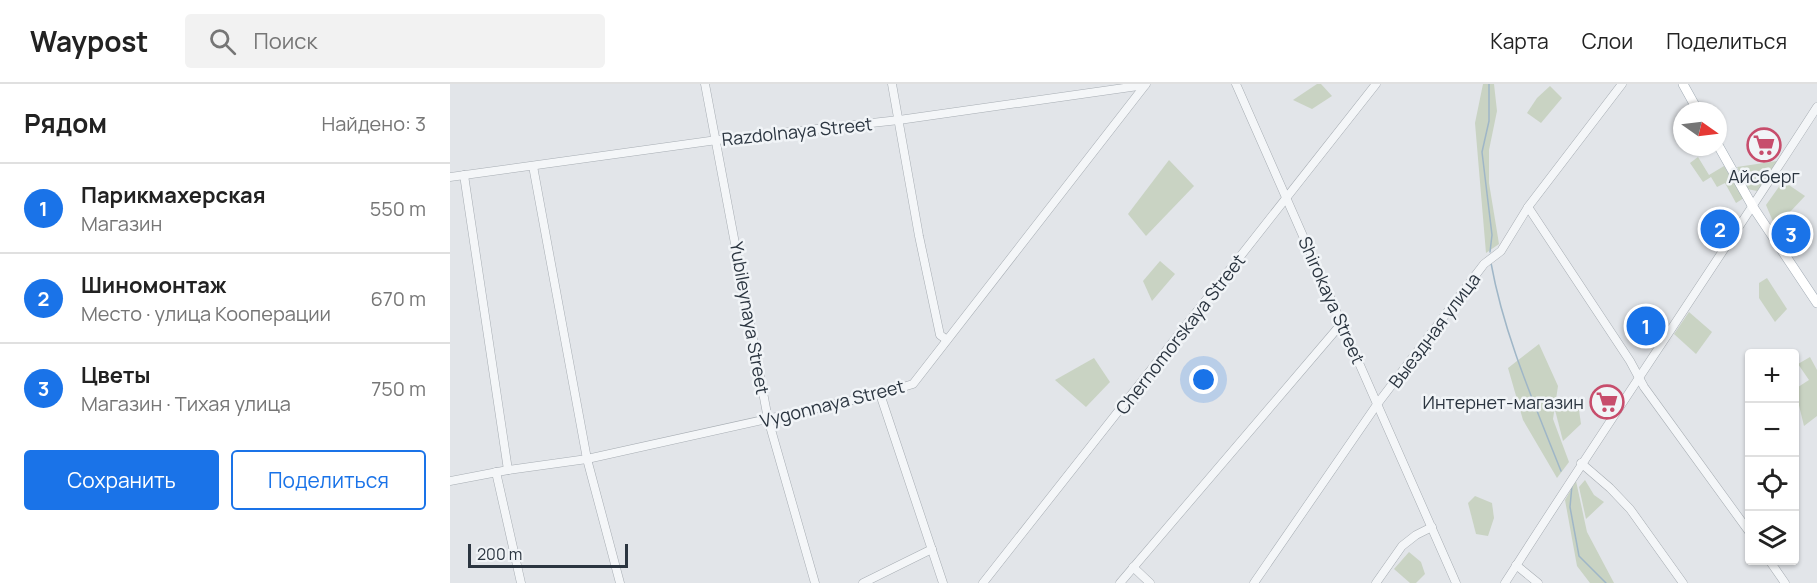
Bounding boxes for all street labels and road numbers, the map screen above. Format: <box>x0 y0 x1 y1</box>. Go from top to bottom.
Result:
street label: Razdolnaya Street <box>720 111 874 151</box>
street label: Shirokaya Street <box>1293 233 1371 367</box>
street label: Yubileynaya Street <box>725 240 775 396</box>
street label: Chernomorskaya Street <box>1110 249 1250 419</box>
street label: Выездная улица <box>1383 268 1485 392</box>
street label: Vygonnaya Street <box>757 373 907 433</box>

